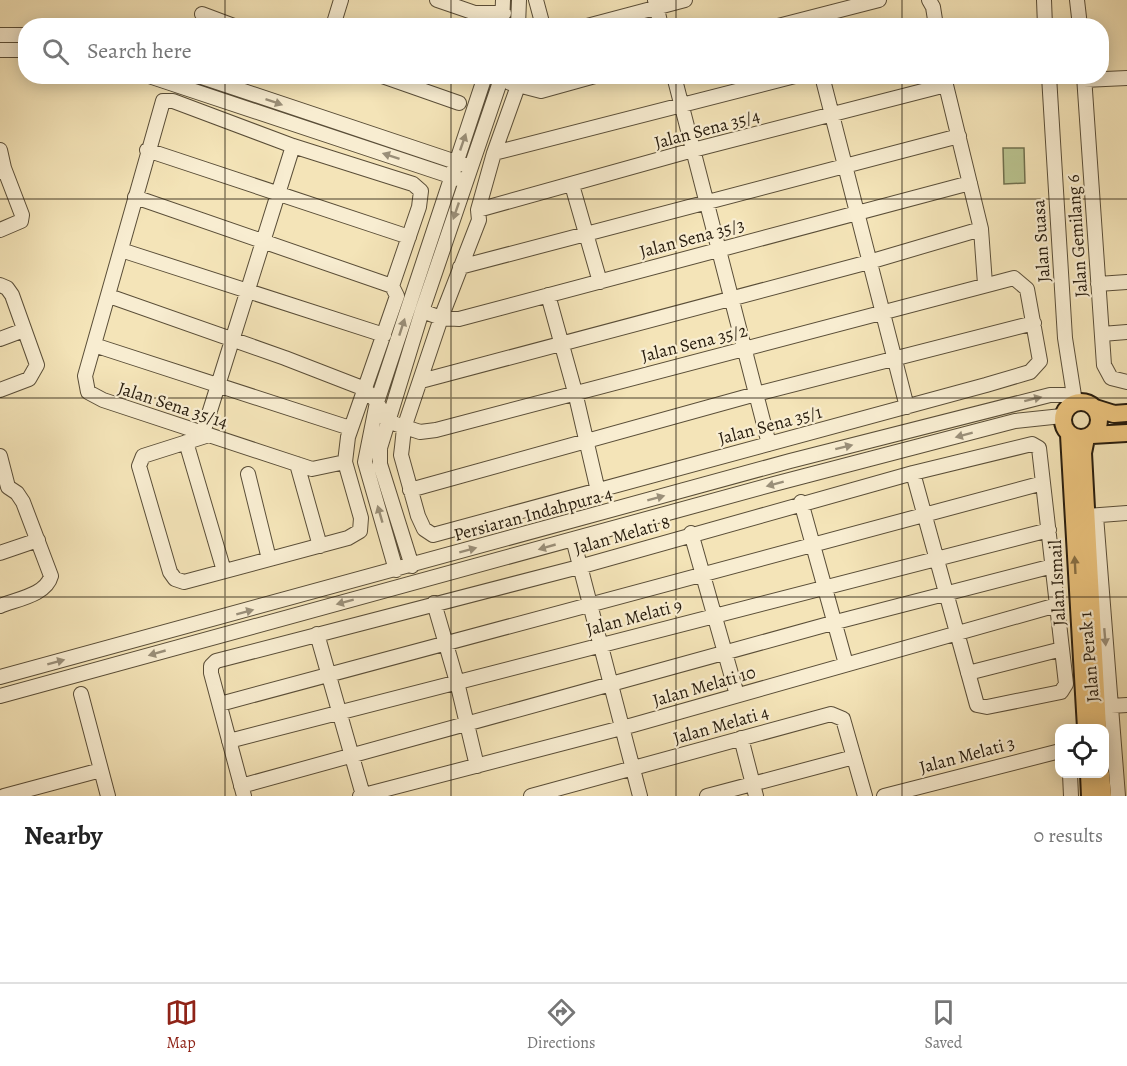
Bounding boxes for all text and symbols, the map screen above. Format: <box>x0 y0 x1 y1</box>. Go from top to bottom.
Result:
search box <box>18 18 1109 84</box>
icon: search <box>39 35 72 68</box>
text: Search here <box>87 36 192 66</box>
one-way arrow <box>265 98 283 107</box>
street label: Jalan Sena 35/4 <box>652 103 762 155</box>
one-way arrow <box>459 133 468 151</box>
one-way arrow <box>382 151 400 161</box>
street label: Jalan Gemilang 6 <box>1061 174 1093 298</box>
street label: Jalan Suasa <box>1026 198 1056 283</box>
one-way arrow <box>451 202 461 220</box>
street label: Jalan Sena 35/3 <box>637 212 747 264</box>
one-way arrow <box>397 318 407 336</box>
street label: Jalan Sena 35/2 <box>638 318 750 368</box>
street label: Jalan Sena 35/14 <box>115 376 231 434</box>
one-way arrow <box>1025 394 1043 403</box>
street label: Jalan Sena 35/1 <box>716 400 824 450</box>
one-way arrow <box>955 430 973 440</box>
one-way arrow <box>835 442 854 452</box>
one-way arrow <box>766 480 784 489</box>
street label: Persiaran Indahpura 4 <box>451 481 615 547</box>
one-way arrow <box>647 493 665 503</box>
one-way arrow <box>375 505 384 523</box>
street label: Jalan Melati 8 <box>571 510 673 560</box>
street label: Jalan Ismail <box>1043 539 1071 627</box>
one-way arrow <box>538 542 556 552</box>
one-way arrow <box>459 545 477 555</box>
one-way arrow <box>1071 556 1080 575</box>
street label: Jalan Melati 9 <box>583 593 685 641</box>
one-way arrow <box>336 597 354 607</box>
one-way arrow <box>236 606 254 616</box>
street label: Jalan Perak 1 <box>1073 611 1105 703</box>
one-way arrow <box>1101 628 1110 647</box>
one-way arrow <box>148 649 166 658</box>
one-way arrow <box>47 657 66 667</box>
street label: Jalan Melati 10 <box>650 660 758 712</box>
street label: Jalan Melati 4 <box>670 700 772 750</box>
map controls <box>1055 724 1109 778</box>
button: locate <box>1055 724 1109 778</box>
street label: Jalan Melati 3 <box>917 731 1017 779</box>
text: Nearby <box>24 818 103 853</box>
text: 0 results <box>1034 822 1103 849</box>
tab: Map <box>165 996 198 1054</box>
tab: Directions <box>527 996 595 1054</box>
tab: Saved <box>924 996 962 1054</box>

